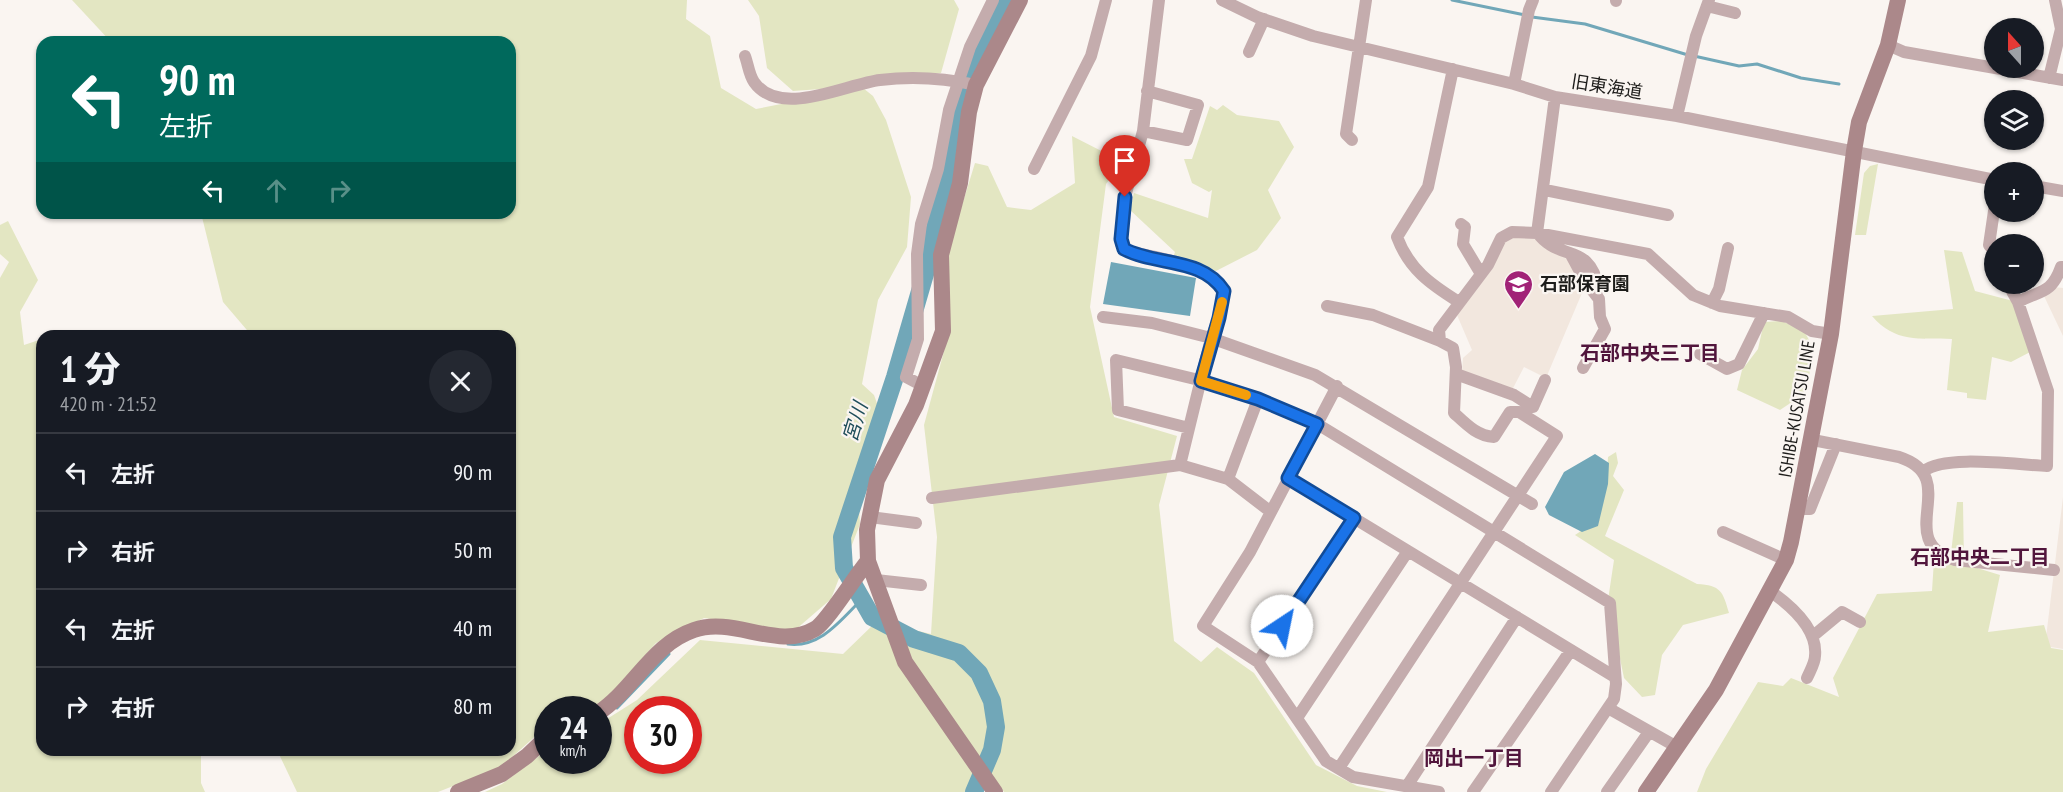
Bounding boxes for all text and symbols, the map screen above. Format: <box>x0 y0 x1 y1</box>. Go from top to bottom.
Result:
north arrow <box>1984 18 2044 78</box>
map controls <box>1984 18 2044 294</box>
text: 90 m <box>159 52 236 107</box>
icon: left <box>60 60 138 138</box>
street label: 旧東海道 <box>1570 70 1644 103</box>
button: layers <box>1984 90 2044 150</box>
text: 左折 <box>159 109 213 143</box>
pin <box>1099 135 1150 197</box>
icon: arrive <box>1108 144 1141 177</box>
button: + <box>1984 162 2044 222</box>
icon: left <box>197 174 230 207</box>
icon: ahead <box>260 174 293 207</box>
icon: right <box>323 174 356 207</box>
button: − <box>1984 234 2044 294</box>
school or university icon: 石部保育園 <box>1503 268 1535 310</box>
place label: 石部保育園 <box>1540 272 1630 295</box>
street label: ISHIBE-KUSATSU LINE <box>1773 339 1820 479</box>
district label: 石部中央三丁目 <box>1580 340 1720 366</box>
text: 1 分 <box>60 345 121 392</box>
button: close <box>429 350 492 413</box>
text: 420 m · 21:52 <box>60 391 157 417</box>
water label: 宮川 <box>837 397 874 445</box>
icon: left <box>60 456 93 489</box>
text: 90 m <box>453 458 492 486</box>
text: 左折 <box>111 460 155 488</box>
icon: right <box>60 534 93 567</box>
text: 50 m <box>453 536 492 564</box>
text: 右折 <box>111 538 155 566</box>
district label: 石部中央二丁目 <box>1910 544 2050 570</box>
position arrow <box>1250 594 1314 658</box>
icon: left <box>60 612 93 645</box>
text: 40 m <box>453 614 492 642</box>
text: 左折 <box>111 616 155 644</box>
icon: right <box>60 690 93 723</box>
text: 80 m <box>453 692 492 720</box>
text: 右折 <box>111 694 155 722</box>
speed limit sign: 30 <box>624 696 702 774</box>
text: 24 <box>559 708 587 747</box>
text: km/h <box>560 741 586 760</box>
district label: 岡出一丁目 <box>1424 745 1524 771</box>

